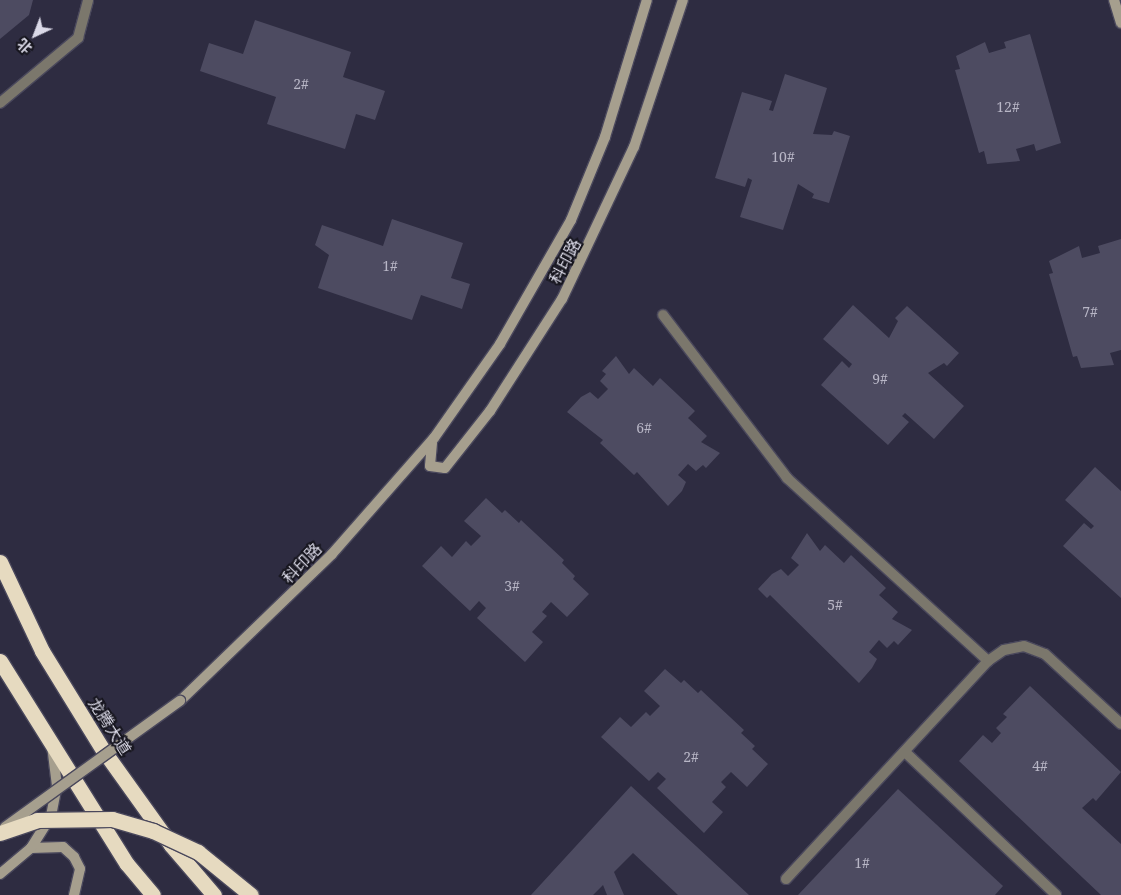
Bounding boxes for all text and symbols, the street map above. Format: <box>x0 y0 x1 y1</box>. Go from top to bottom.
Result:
north arrow <box>10 10 60 60</box>
text: 北 <box>13 35 36 58</box>
house number: 2# <box>293 76 309 92</box>
house number: 12# <box>996 99 1020 115</box>
house number: 10# <box>771 149 795 165</box>
street label: 科印路 <box>545 235 585 287</box>
house number: 1# <box>382 258 398 274</box>
house number: 7# <box>1082 304 1098 320</box>
house number: 9# <box>872 371 888 387</box>
house number: 6# <box>636 420 652 436</box>
street label: 科印路 <box>278 539 326 587</box>
house number: 3# <box>504 578 520 594</box>
house number: 5# <box>827 597 843 613</box>
street label: 龙腾大道 <box>85 694 135 758</box>
house number: 2# <box>683 749 699 765</box>
house number: 4# <box>1032 758 1048 774</box>
house number: 1# <box>854 855 870 871</box>

